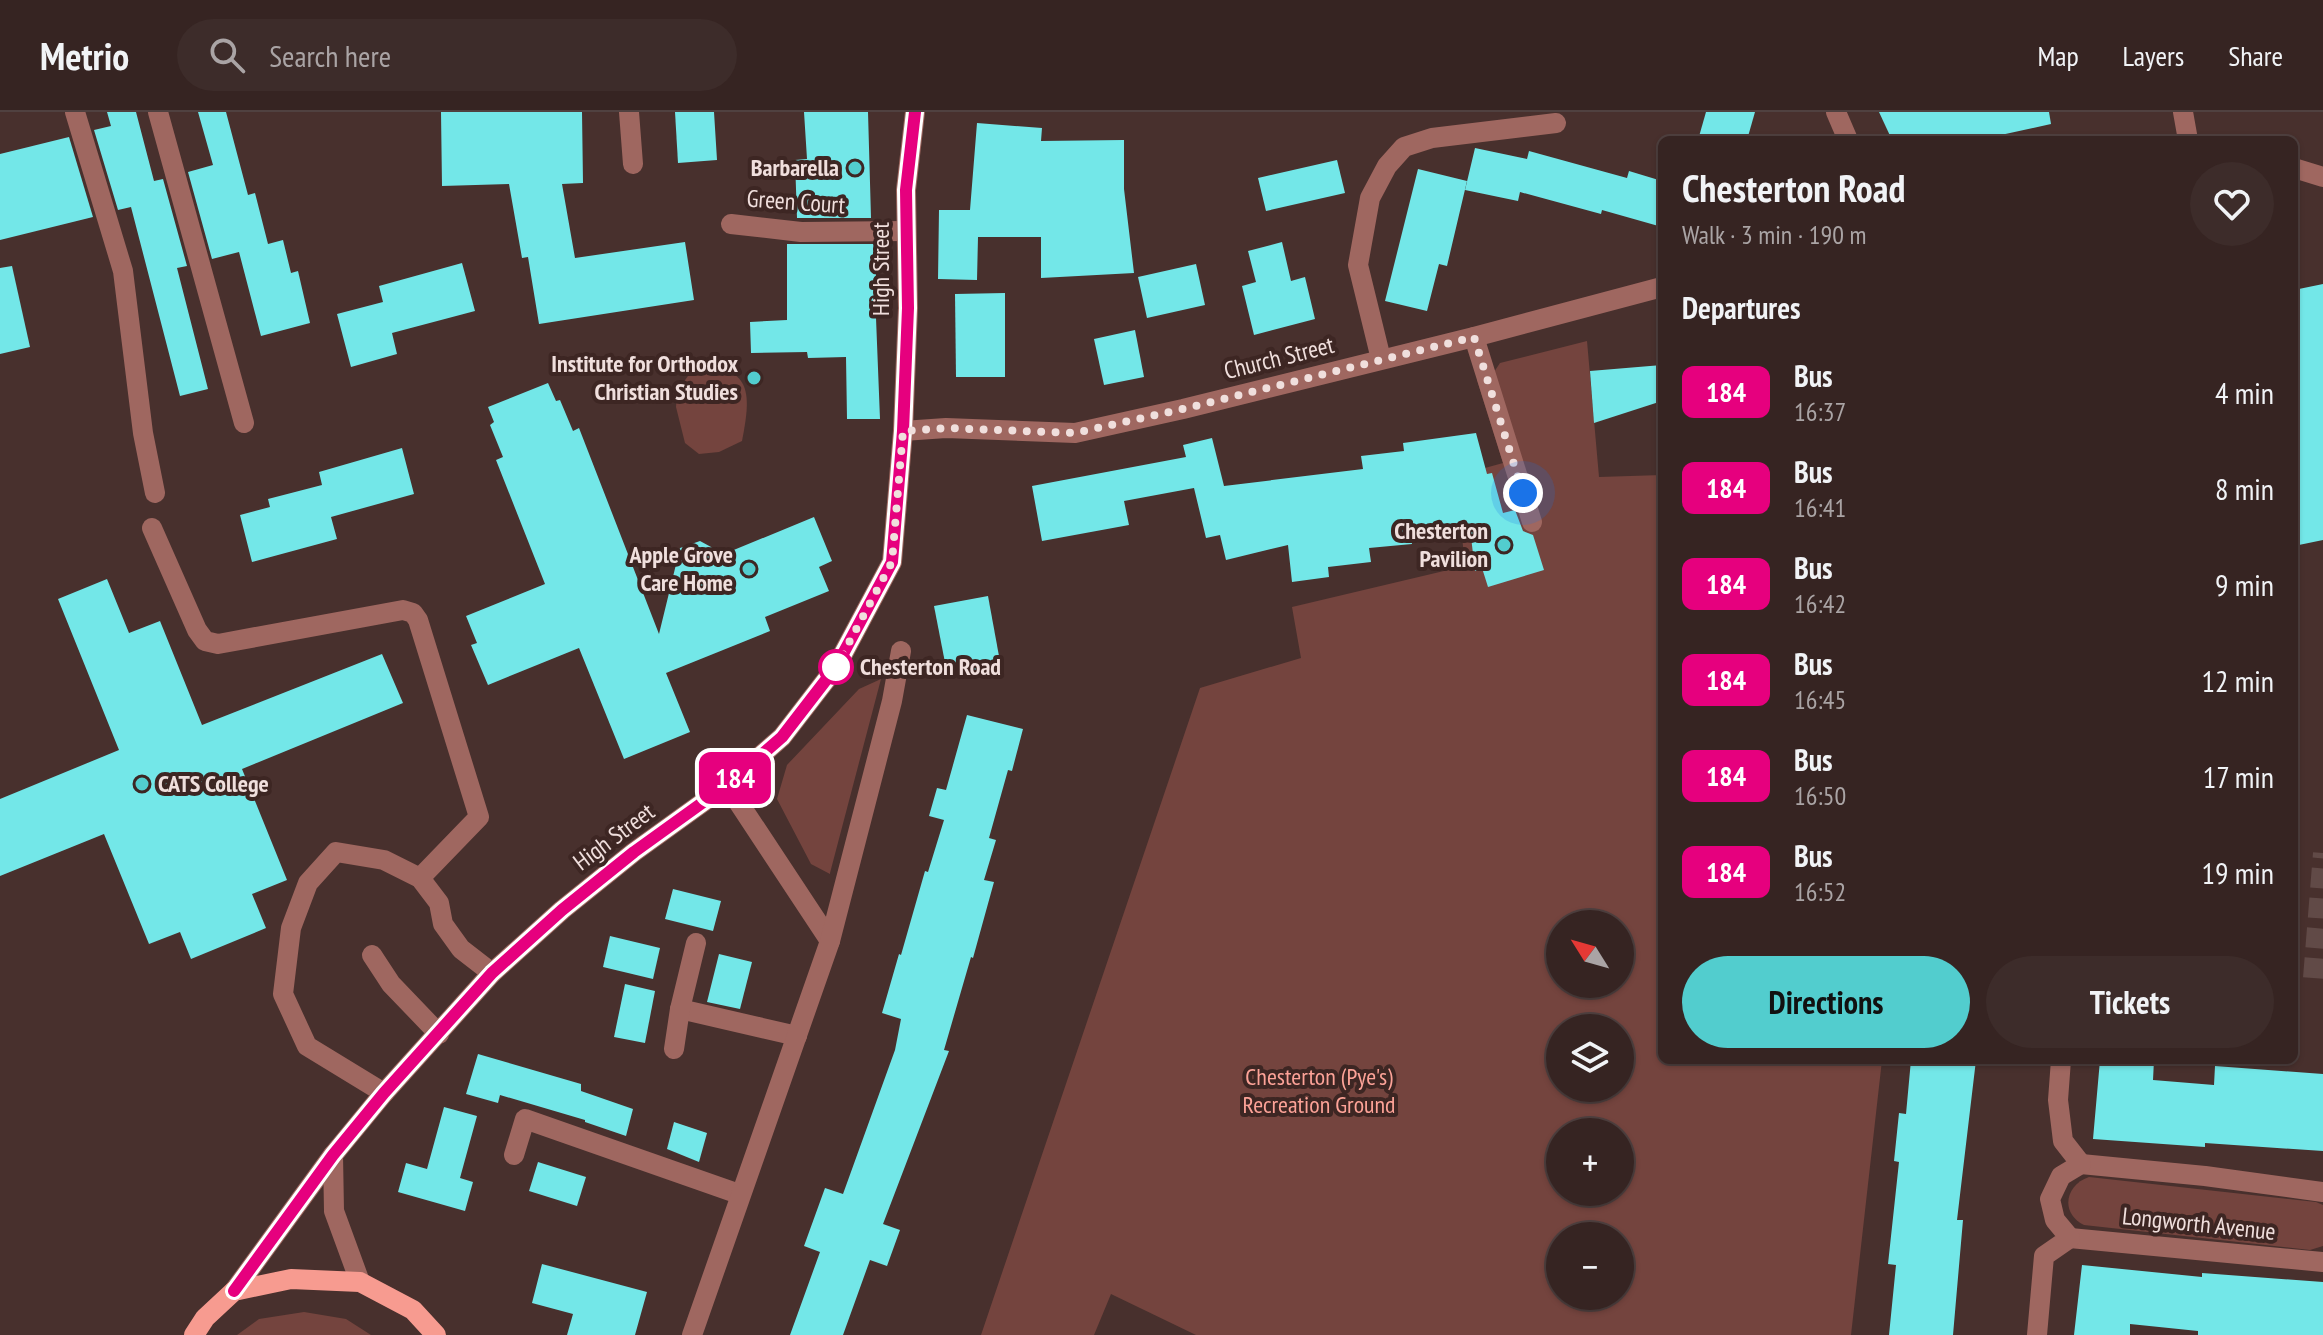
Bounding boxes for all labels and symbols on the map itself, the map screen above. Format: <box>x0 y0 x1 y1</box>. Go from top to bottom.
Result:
place label: Barbarella <box>751 152 839 183</box>
marker: Barbarella <box>846 159 864 177</box>
street label: Green Court <box>746 183 847 220</box>
street label: High Street <box>865 222 896 316</box>
street label: Church Street <box>1221 329 1338 386</box>
place label: Institute for Orthodox Christian Studies <box>551 348 738 407</box>
marker: Institute for Orthodox Christian Studies <box>745 369 763 387</box>
your location <box>1503 473 1543 513</box>
place label: Chesterton Pavilion <box>1394 515 1488 574</box>
marker: Chesterton Pavilion <box>1495 536 1513 554</box>
place label: Apple Grove Care Home <box>629 539 733 598</box>
marker: Apple Grove Care Home <box>740 560 758 578</box>
marker: Chesterton Road <box>819 650 853 684</box>
place label: Chesterton Road <box>860 651 1001 682</box>
line badge: 184 <box>689 752 781 804</box>
place label: CATS College <box>158 768 269 799</box>
marker: CATS College <box>133 775 151 793</box>
street label: High Street <box>567 796 661 877</box>
north arrow <box>1546 910 1634 998</box>
park label: Chesterton (Pye's) Recreation Ground <box>1243 1061 1395 1120</box>
street label: Longworth Avenue <box>2121 1200 2277 1247</box>

